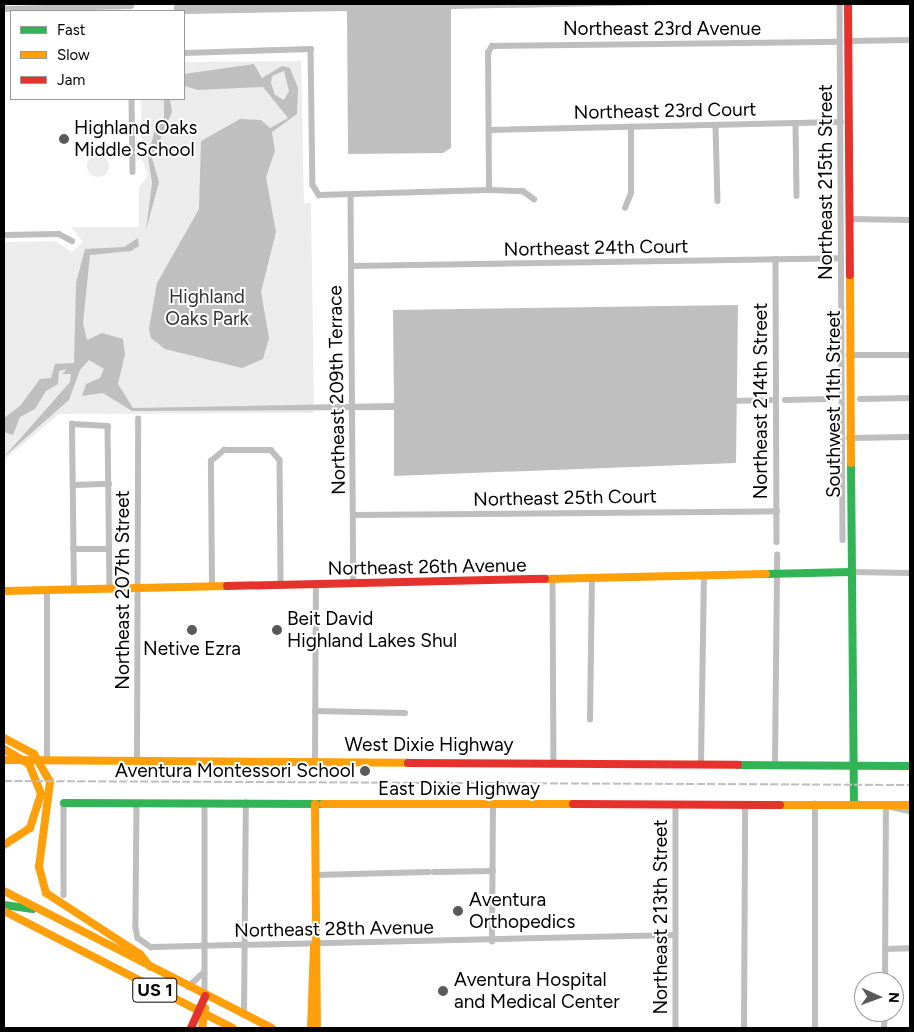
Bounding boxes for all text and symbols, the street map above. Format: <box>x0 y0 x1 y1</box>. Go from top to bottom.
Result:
legend <box>10 10 185 100</box>
street label: Northeast 23rd Avenue <box>563 18 761 40</box>
text: Fast <box>57 21 85 39</box>
text: Slow <box>57 46 90 64</box>
text: Jam <box>57 71 85 89</box>
street label: Northeast 215th Street <box>815 84 837 280</box>
street label: Northeast 23rd Court <box>573 98 757 124</box>
place label: Highland Oaks Middle School <box>74 117 197 161</box>
marker: Highland Oaks Middle School <box>58 133 70 145</box>
street label: Northeast 24th Court <box>504 235 688 261</box>
street label: Northeast 209th Terrace <box>324 285 350 495</box>
park label: Highland Oaks Park <box>165 286 249 330</box>
street label: Northeast 214th Street <box>750 303 772 499</box>
street label: Southwest 11th Street <box>823 310 845 498</box>
street label: Northeast 25th Court <box>473 485 657 511</box>
street label: Northeast 207th Street <box>112 490 134 690</box>
street label: Northeast 26th Avenue <box>327 554 527 580</box>
place label: Beit David Highland Lakes Shul <box>287 608 457 652</box>
marker: Netive Ezra <box>186 624 198 636</box>
marker: Beit David Highland Lakes Shul <box>271 624 283 636</box>
place label: Netive Ezra <box>143 638 241 660</box>
street label: West Dixie Highway <box>344 734 514 756</box>
place label: Aventura Montessori School <box>115 760 355 782</box>
marker: Aventura Montessori School <box>359 765 371 777</box>
street label: East Dixie Highway <box>378 778 540 800</box>
street label: Northeast 213th Street <box>650 819 672 1015</box>
place label: Aventura Orthopedics <box>469 889 575 933</box>
marker: Aventura Orthopedics <box>451 904 465 918</box>
street label: Northeast 28th Avenue <box>234 916 434 942</box>
place label: Aventura Hospital and Medical Center <box>454 969 620 1013</box>
north arrow <box>854 972 904 1022</box>
road number: US 1 <box>131 974 179 1006</box>
marker: Aventura Hospital and Medical Center <box>436 984 450 998</box>
text: N <box>885 992 902 1003</box>

